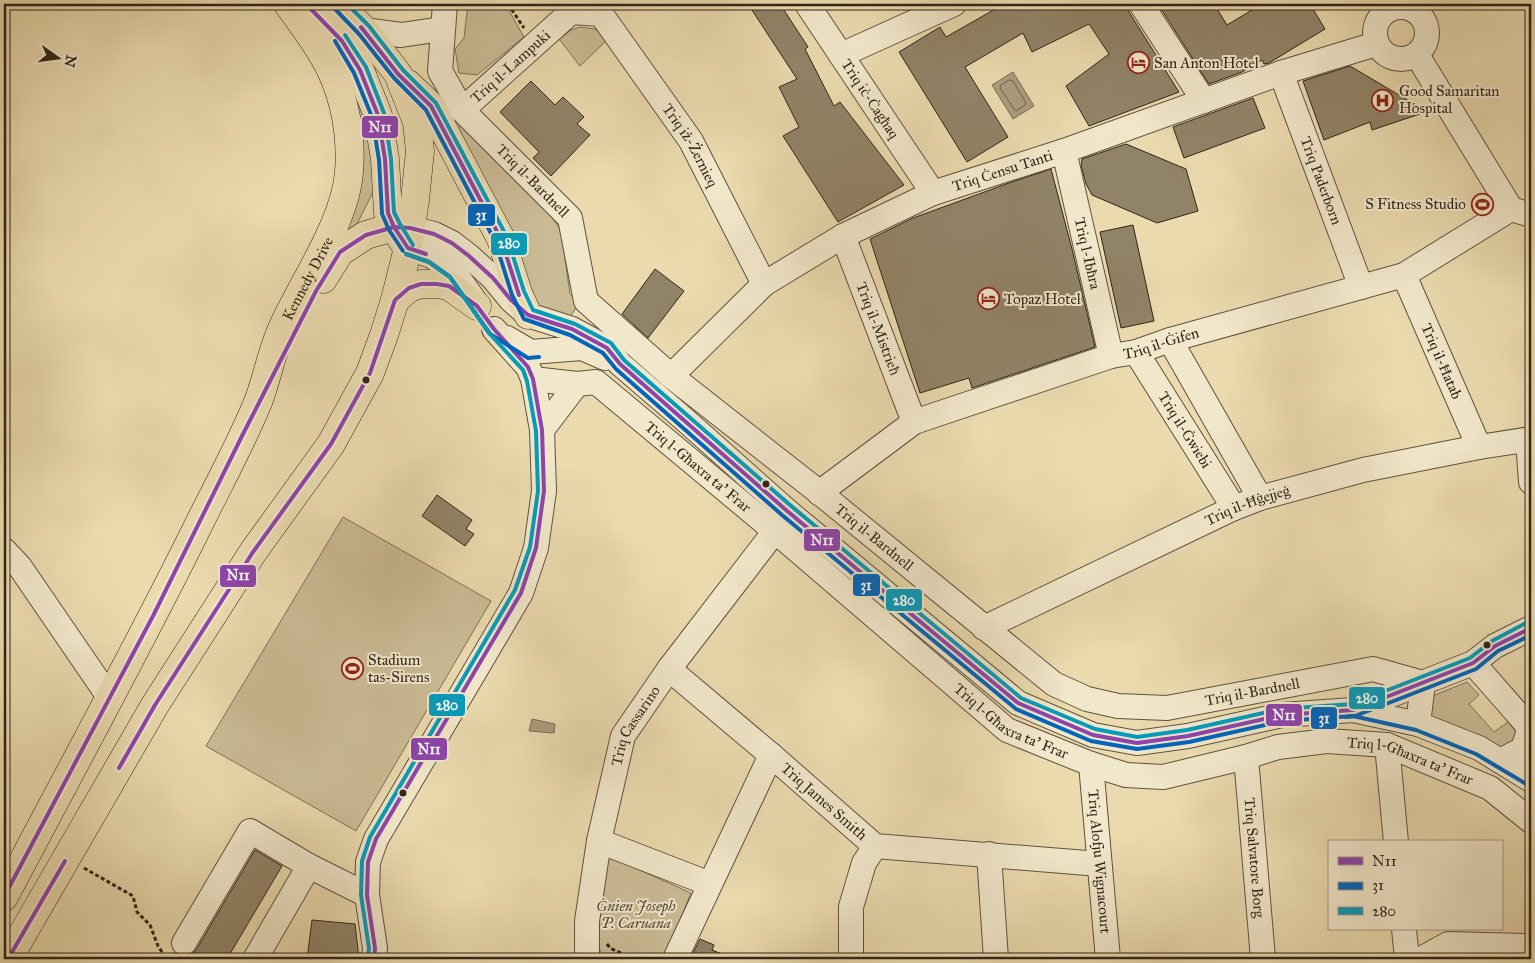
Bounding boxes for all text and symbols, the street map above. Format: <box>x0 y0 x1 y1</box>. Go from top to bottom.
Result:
street label: Triq il-Lampuki <box>467 26 554 107</box>
north arrow <box>32 32 82 82</box>
hotel icon: San Anton Hotel <box>1126 51 1150 75</box>
text: N <box>60 53 80 69</box>
place label: San Anton Hotel <box>1154 54 1260 72</box>
street label: Triq iċ-Ċagħaq <box>837 56 904 143</box>
place label: Good Samaritan Hospital <box>1399 82 1499 117</box>
hospital icon: Good Samaritan Hospital <box>1371 88 1395 112</box>
street label: Triq iż-Żernieq <box>658 100 722 191</box>
line badge: N11 <box>361 115 399 139</box>
text: N11 <box>369 119 392 136</box>
street label: Triq Paderborn <box>1297 134 1346 227</box>
street label: Triq il-Bardnell <box>492 140 574 222</box>
street label: Triq Ċensu Tanti <box>950 146 1055 195</box>
sports icon: S Fitness Studio <box>1470 192 1494 216</box>
place label: S Fitness Studio <box>1365 195 1466 213</box>
line badge: 31 <box>467 203 496 227</box>
text: 31 <box>475 207 487 225</box>
street label: Triq l-Ibħra <box>1070 216 1105 292</box>
line badge: 280 <box>490 232 528 256</box>
street label: Kennedy Drive <box>278 234 337 323</box>
text: 280 <box>498 235 520 252</box>
street label: Triq il-Mistrieħ <box>852 279 904 378</box>
hotel icon: Topaz Hotel <box>976 287 1000 311</box>
place label: Topaz Hotel <box>1004 290 1082 308</box>
street label: Triq il-Ħatab <box>1417 321 1466 402</box>
street label: Triq il-Ġifen <box>1122 323 1201 363</box>
unlabelled marker <box>361 375 371 385</box>
street label: Triq il-Ġwiebi <box>1154 388 1216 471</box>
street label: Triq l-Għaxra ta' Frar <box>641 417 755 516</box>
unlabelled marker <box>761 479 771 489</box>
street label: Triq il-Ħġejjeġ <box>1202 481 1293 530</box>
street label: Triq il-Bardnell <box>831 500 918 575</box>
line badge: N11 <box>803 528 841 552</box>
text: N11 <box>811 532 834 549</box>
line badge: N11 <box>219 564 257 588</box>
text: N11 <box>227 567 250 584</box>
line badge: 31 <box>852 573 881 597</box>
text: 31 <box>860 577 872 595</box>
line badge: 280 <box>885 588 923 612</box>
text: 280 <box>893 592 915 609</box>
unlabelled marker <box>1482 640 1492 650</box>
place label: Stadium tas-Sirens <box>368 651 429 686</box>
sports icon: Stadium tas-Sirens <box>340 657 364 681</box>
street label: Triq il-Bardnell <box>1203 674 1302 710</box>
street label: Triq l-Għaxra ta' Frar <box>950 679 1071 763</box>
street label: Triq Cassarino <box>607 682 664 768</box>
line badge: 280 <box>1348 686 1386 710</box>
text: 280 <box>1356 690 1378 707</box>
line badge: 280 <box>428 693 466 717</box>
text: 280 <box>436 697 458 714</box>
line badge: N11 <box>1265 703 1303 727</box>
line badge: 31 <box>1310 706 1338 730</box>
text: N11 <box>1273 707 1296 724</box>
text: 31 <box>1318 710 1330 728</box>
street label: Triq l-Għaxra ta' Frar <box>1346 733 1476 789</box>
line badge: N11 <box>410 737 448 761</box>
text: N11 <box>418 741 441 758</box>
street label: Triq James Smith <box>777 759 871 844</box>
unlabelled marker <box>398 788 408 798</box>
street label: Triq Alofju Wignacourt <box>1084 789 1115 935</box>
street label: Triq Salvatore Borg <box>1240 797 1269 919</box>
legend <box>1328 840 1502 930</box>
text: N11 <box>1372 852 1397 870</box>
text: 31 <box>1372 876 1384 894</box>
park label: Ġnien Joseph P. Caruana <box>596 897 676 932</box>
text: 280 <box>1372 902 1396 920</box>

